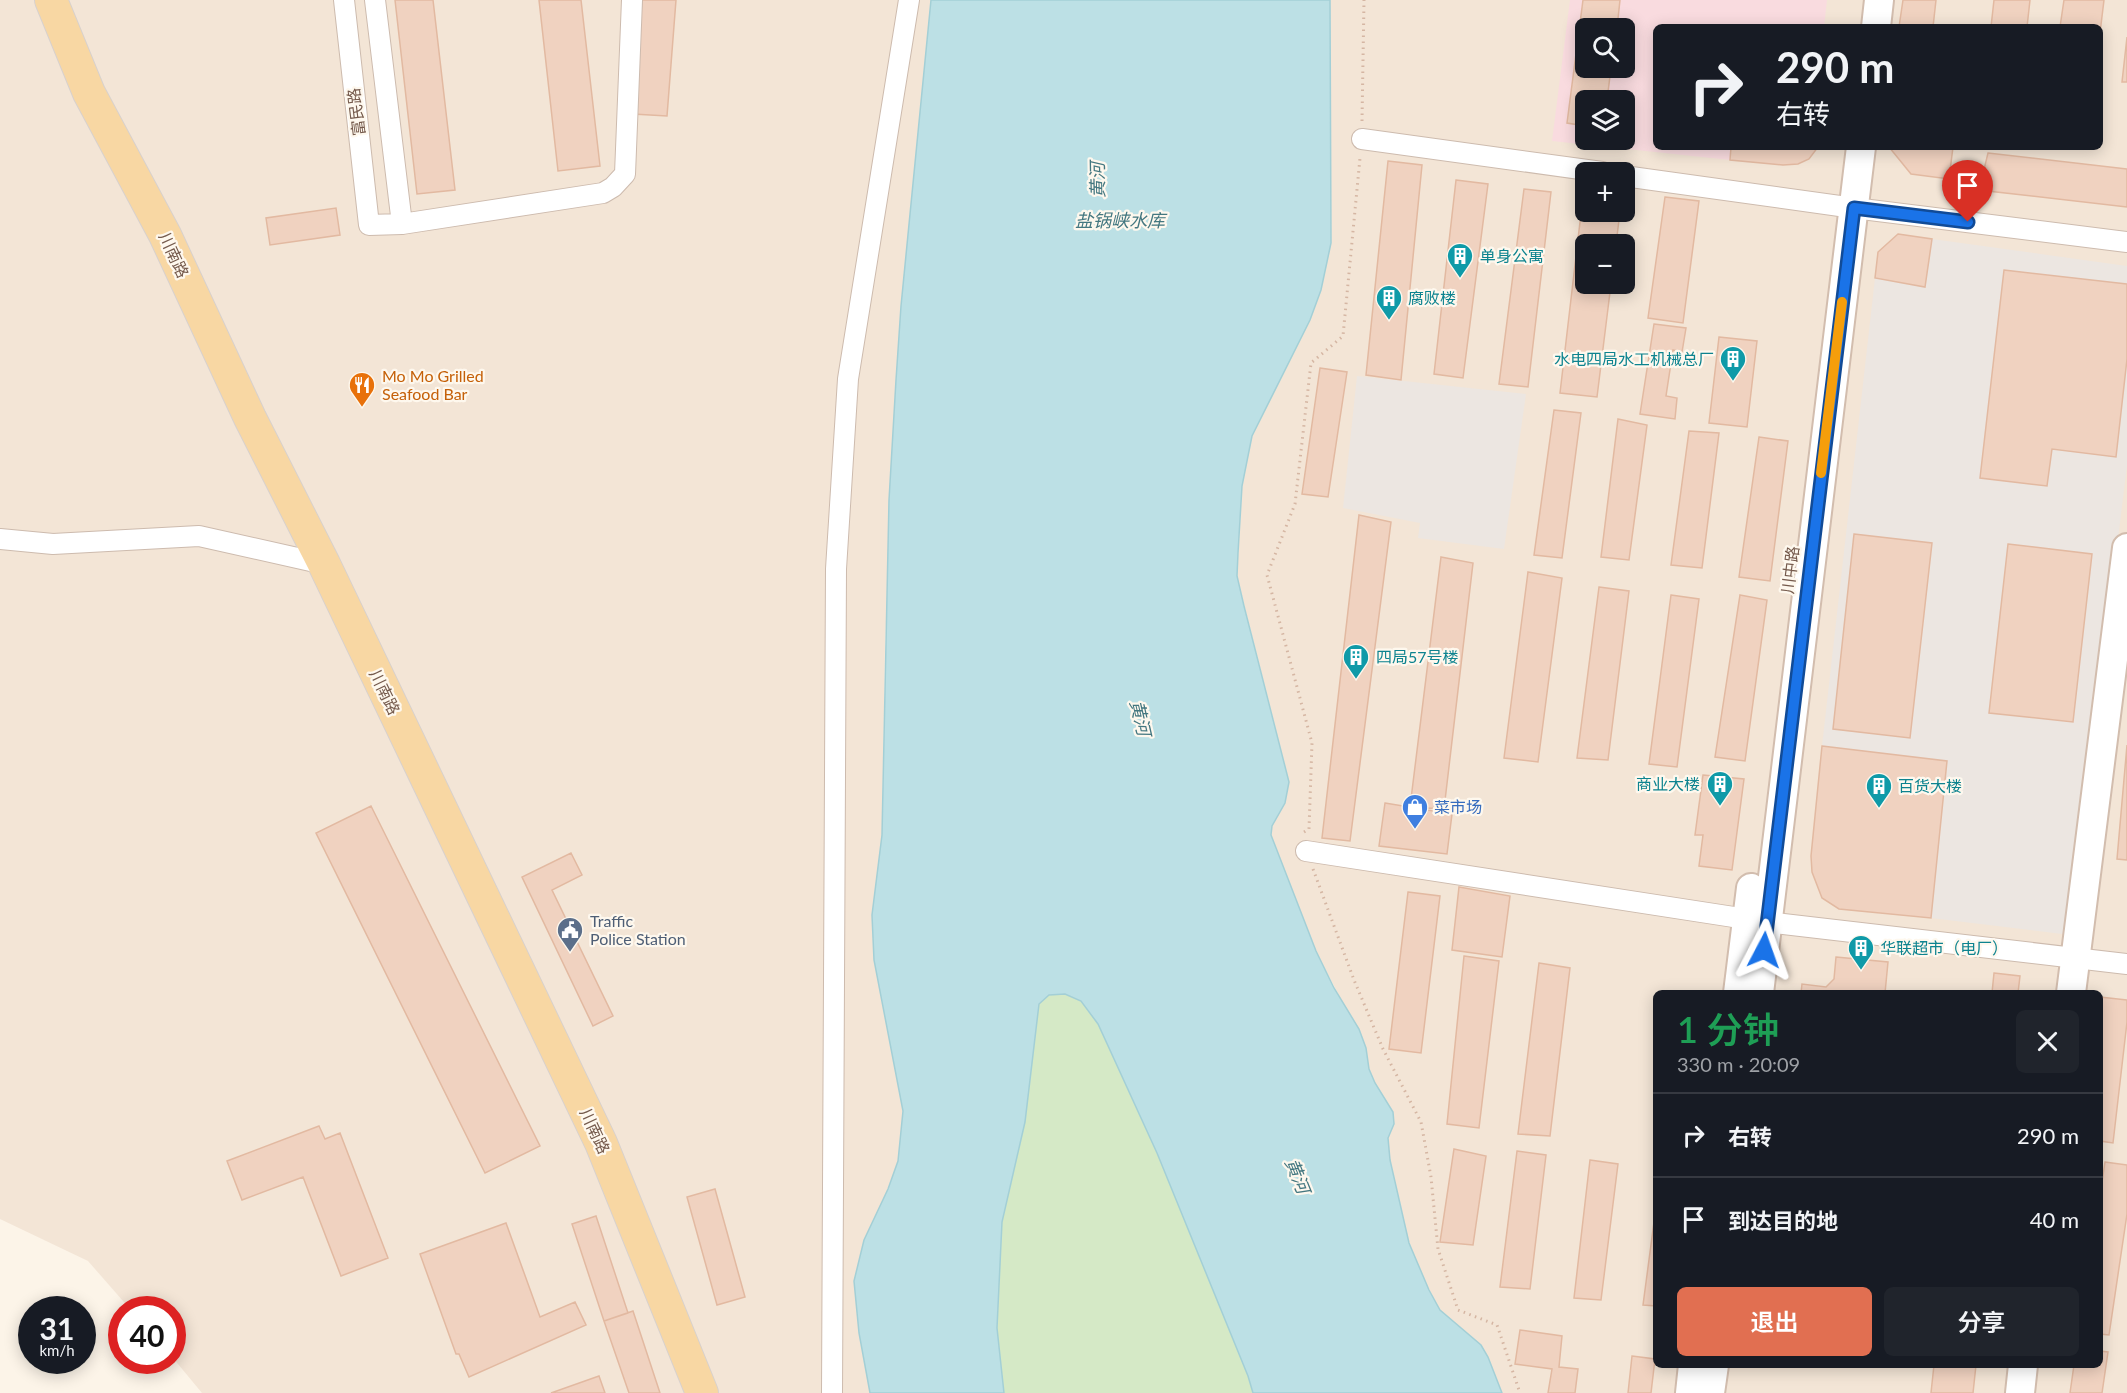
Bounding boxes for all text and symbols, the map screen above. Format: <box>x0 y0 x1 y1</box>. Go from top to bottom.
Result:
map controls <box>1575 18 1635 294</box>
button: search <box>1575 18 1635 78</box>
text: 290 m <box>1776 42 1894 92</box>
icon: right <box>1677 48 1755 126</box>
street label: 富民路 <box>343 87 368 137</box>
button: layers <box>1575 90 1635 150</box>
text: 右转 <box>1776 97 1830 130</box>
water label: 黄河 <box>1086 159 1108 198</box>
pin <box>1942 160 1993 222</box>
button: + <box>1575 162 1635 222</box>
icon: arrive <box>1951 169 1984 202</box>
water label: 盐锅峡水库 <box>1075 209 1168 231</box>
street label: 川南路 <box>156 229 193 281</box>
button: − <box>1575 234 1635 294</box>
building icon: 单身公寓 <box>1445 241 1475 279</box>
place label: 单身公寓 <box>1480 246 1544 265</box>
building icon: 腐败楼 <box>1374 283 1404 321</box>
place label: 腐败楼 <box>1408 288 1456 307</box>
building icon: 水电四局水工机械总厂 <box>1718 344 1748 382</box>
place label: 水电四局水工机械总厂 <box>1554 349 1714 368</box>
place label: Mo Mo Grilled Seafood Bar <box>382 366 484 403</box>
restaurant icon: Mo Mo Grilled Seafood Bar <box>347 370 377 408</box>
street label: 川中路 <box>1777 545 1802 595</box>
building icon: 四局57号楼 <box>1341 642 1371 680</box>
place label: 四局57号楼 <box>1376 647 1459 666</box>
street label: 川南路 <box>366 666 405 718</box>
water label: 黄河 <box>1126 698 1156 741</box>
building icon: 商业大楼 <box>1705 769 1735 807</box>
building icon: 百货大楼 <box>1864 771 1894 809</box>
place label: 商业大楼 <box>1636 774 1700 793</box>
place label: 百货大楼 <box>1898 776 1962 795</box>
shop icon: 菜市场 <box>1400 792 1430 830</box>
place label: 菜市场 <box>1434 797 1482 816</box>
place label: Traffic Police Station <box>590 911 686 948</box>
public building icon: Traffic Police Station <box>555 915 585 953</box>
position arrow <box>1732 918 1796 982</box>
building icon: 华联超市（电厂） <box>1846 933 1876 971</box>
place label: 华联超市（电厂） <box>1880 938 2008 957</box>
text: 1 分钟 <box>1677 1007 1779 1051</box>
button: close <box>2016 1010 2079 1073</box>
text: 330 m · 20:09 <box>1677 1052 1800 1076</box>
street label: 川南路 <box>577 1105 614 1157</box>
icon: right <box>1677 1119 1710 1152</box>
text: 290 m <box>2017 1122 2079 1149</box>
text: 右转 <box>1728 1123 1772 1150</box>
water label: 黄河 <box>1281 1155 1316 1199</box>
icon: arrive <box>1677 1203 1710 1236</box>
text: 40 m <box>2030 1206 2079 1233</box>
text: 到达目的地 <box>1728 1207 1838 1234</box>
button: 退出 <box>1677 1287 1872 1356</box>
button: 分享 <box>1884 1287 2079 1356</box>
speed limit sign: 40 <box>108 1296 186 1374</box>
text: 31 <box>40 1310 74 1346</box>
text: km/h <box>39 1341 75 1359</box>

